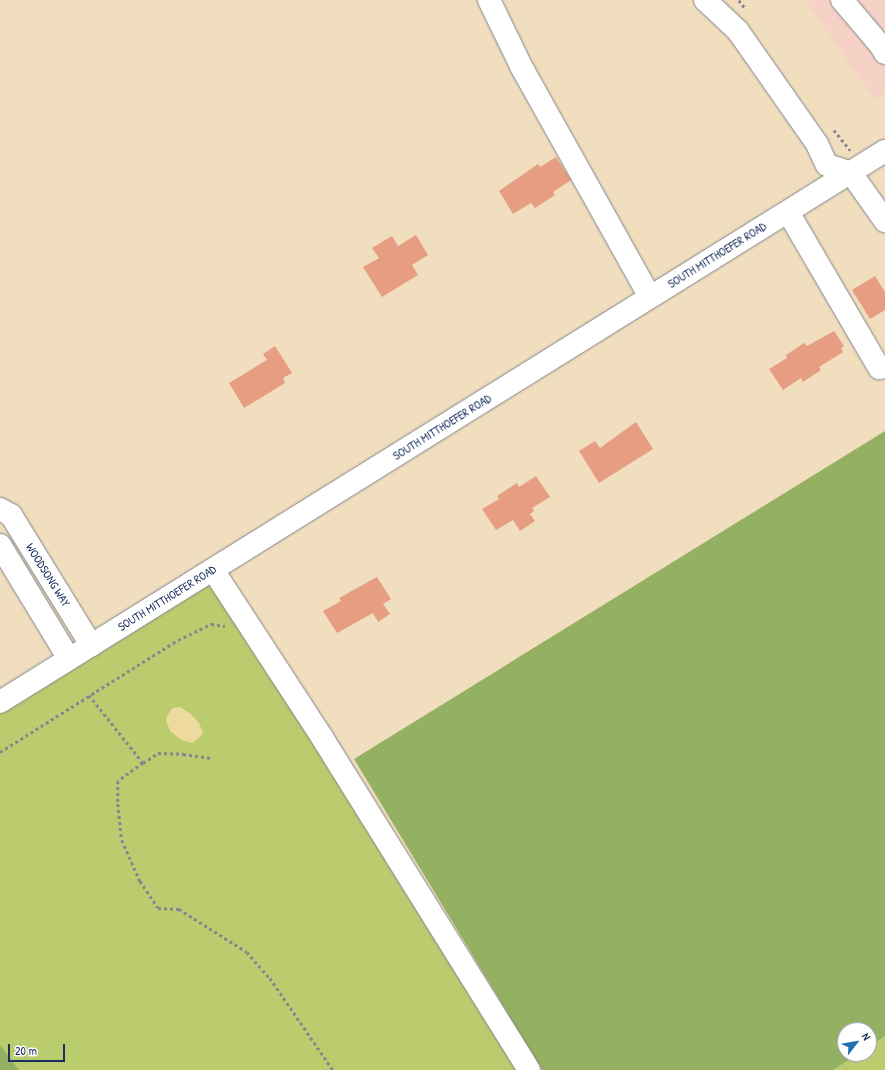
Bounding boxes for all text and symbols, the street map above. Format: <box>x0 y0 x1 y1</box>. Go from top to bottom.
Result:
street label: SOUTH MITTHOEFER ROAD <box>665 219 769 291</box>
street label: SOUTH MITTHOEFER ROAD <box>390 391 494 463</box>
street label: WOODSONG WAY <box>23 541 73 609</box>
street label: SOUTH MITTHOEFER ROAD <box>115 562 219 634</box>
north arrow <box>837 1022 877 1062</box>
text: N <box>859 1030 874 1042</box>
scale bar <box>10 1036 67 1062</box>
text: 20 m <box>15 1042 37 1059</box>

